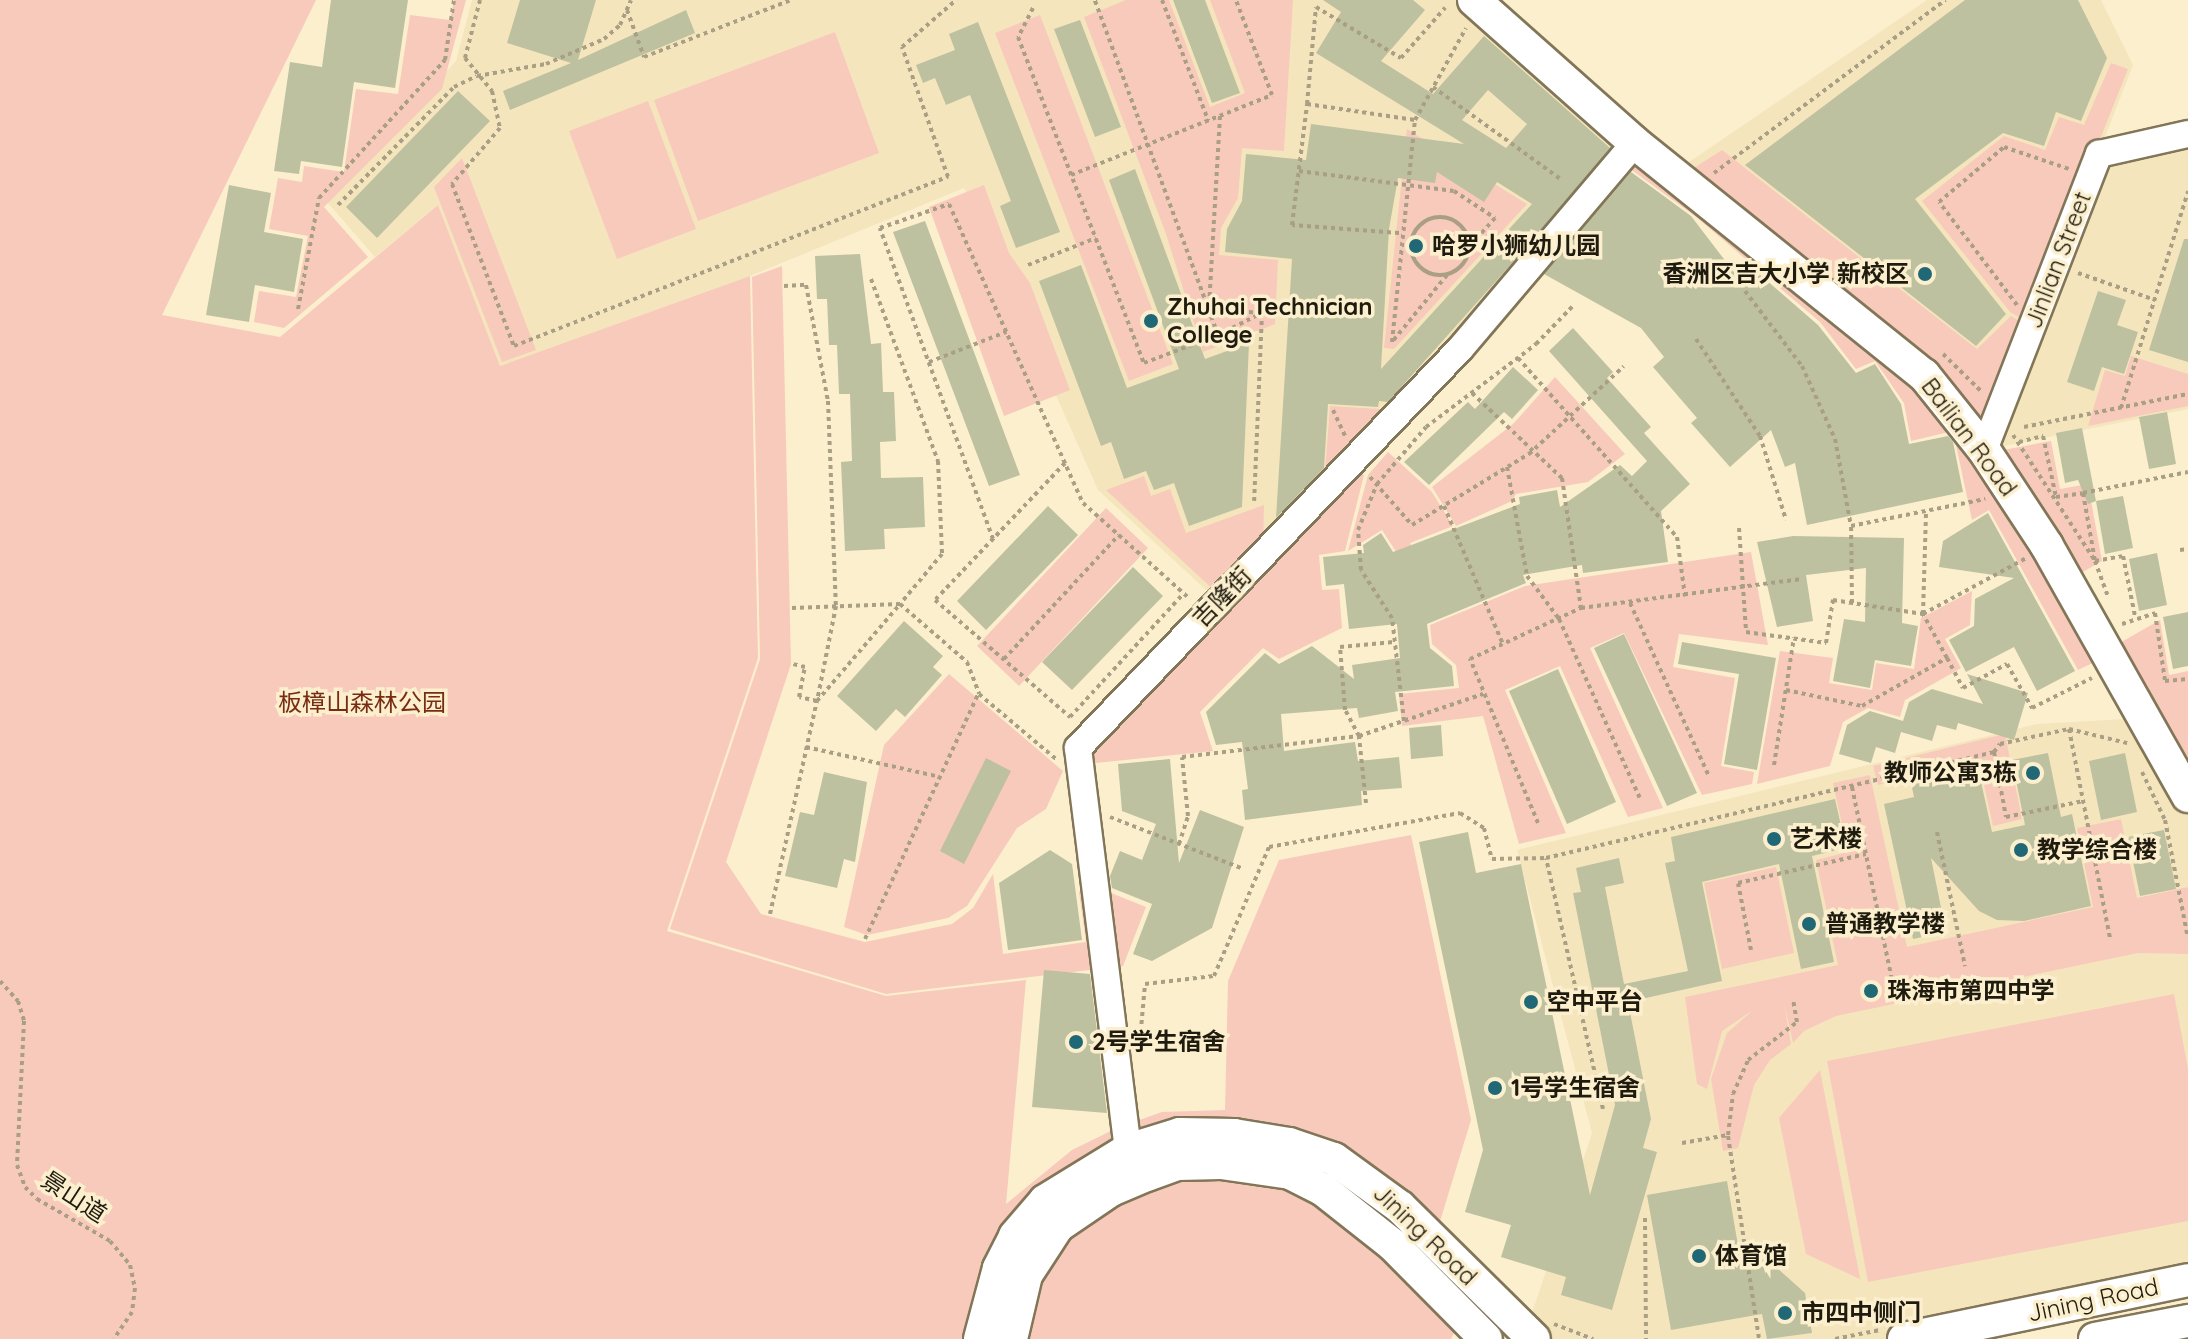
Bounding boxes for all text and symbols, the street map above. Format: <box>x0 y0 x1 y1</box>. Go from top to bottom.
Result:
street label: Jinlian Street <box>2019 188 2097 332</box>
place label: 哈罗小狮幼儿园 <box>1432 232 1600 260</box>
marker: 哈罗小狮幼儿园 <box>1407 237 1425 255</box>
place label: 香洲区吉大小学 新校区 <box>1662 260 1909 288</box>
marker: 香洲区吉大小学 新校区 <box>1916 265 1934 283</box>
place label: Zhuhai Technician College <box>1167 293 1373 349</box>
marker: Zhuhai Technician College <box>1142 312 1160 330</box>
street label: Bailian Road <box>1915 372 2023 502</box>
street label: 吉隆街 <box>1187 561 1257 633</box>
park label: 板樟山森林公园 <box>278 689 446 717</box>
place label: 教师公寓3栋 <box>1884 759 2017 787</box>
marker: 教师公寓3栋 <box>2024 764 2042 782</box>
place label: 艺术楼 <box>1790 825 1862 853</box>
marker: 艺术楼 <box>1765 830 1783 848</box>
place label: 教学综合楼 <box>2037 836 2157 864</box>
marker: 教学综合楼 <box>2012 841 2030 859</box>
place label: 普通教学楼 <box>1825 910 1945 938</box>
marker: 普通教学楼 <box>1800 915 1818 933</box>
place label: 珠海市第四中学 <box>1887 977 2055 1005</box>
marker: 珠海市第四中学 <box>1862 982 1880 1000</box>
place label: 空中平台 <box>1547 988 1643 1016</box>
marker: 空中平台 <box>1522 993 1540 1011</box>
place label: 2号学生宿舍 <box>1092 1028 1226 1056</box>
marker: 2号学生宿舍 <box>1067 1033 1085 1051</box>
place label: 1号学生宿舍 <box>1511 1074 1640 1102</box>
marker: 1号学生宿舍 <box>1486 1079 1504 1097</box>
street label: 景山道 <box>36 1165 112 1229</box>
street label: Jining Road <box>1367 1179 1483 1291</box>
place label: 体育馆 <box>1715 1242 1787 1270</box>
marker: 体育馆 <box>1690 1247 1708 1265</box>
street label: Jining Road <box>2025 1272 2161 1328</box>
place label: 市四中侧门 <box>1801 1299 1921 1327</box>
marker: 市四中侧门 <box>1776 1304 1794 1322</box>

